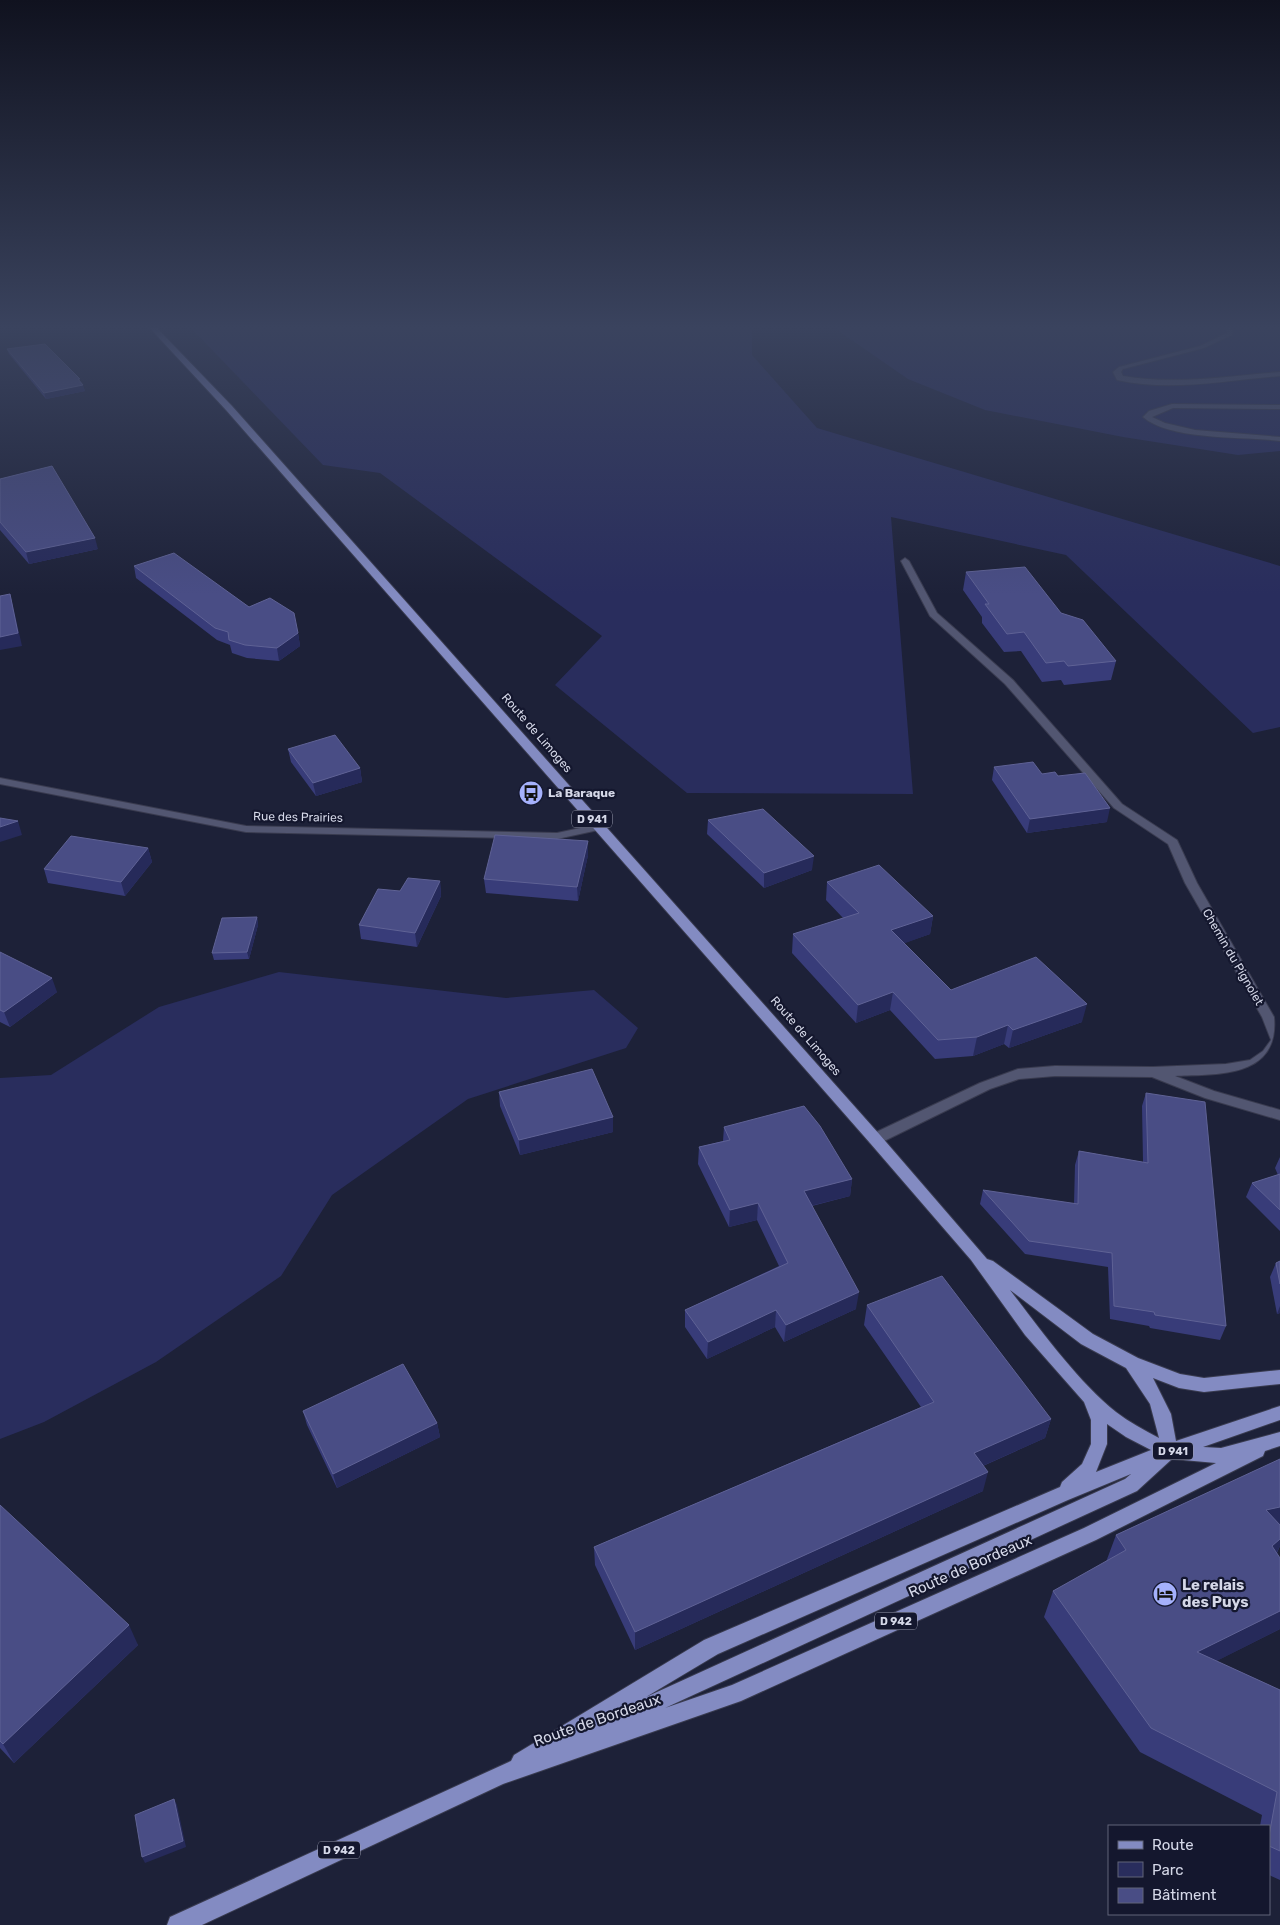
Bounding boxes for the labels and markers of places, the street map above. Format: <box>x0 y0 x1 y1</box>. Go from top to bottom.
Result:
bus stop icon: La Baraque <box>518 780 544 806</box>
place label: La Baraque <box>548 786 615 800</box>
place label: Le relais des Puys <box>1182 1576 1249 1611</box>
hotel icon: Le relais des Puys <box>1152 1581 1178 1607</box>

